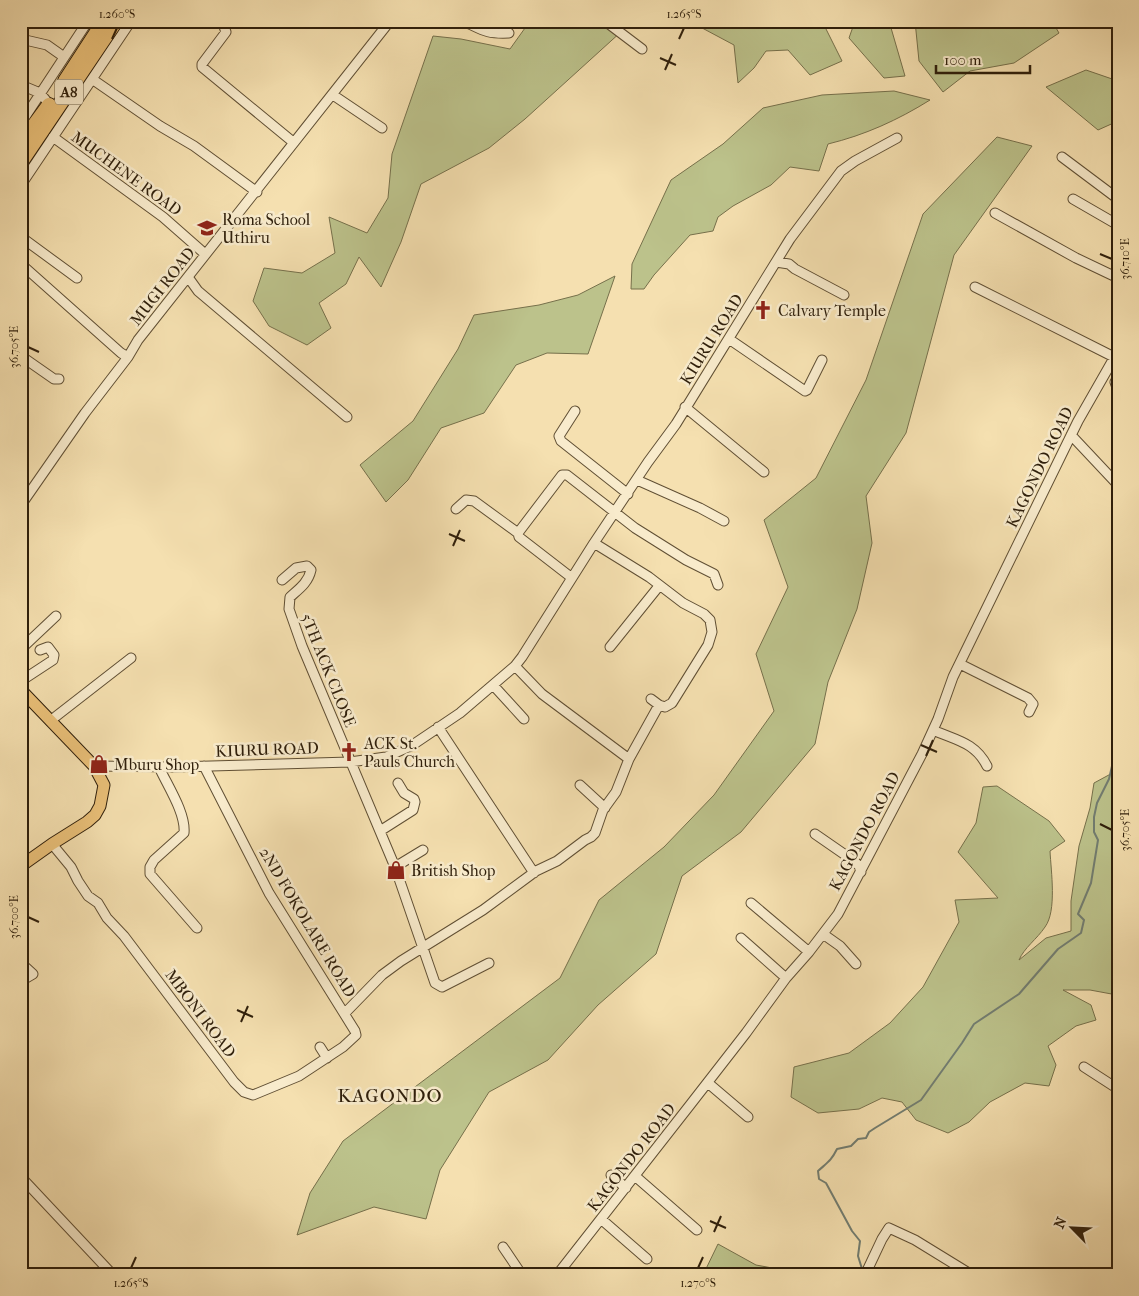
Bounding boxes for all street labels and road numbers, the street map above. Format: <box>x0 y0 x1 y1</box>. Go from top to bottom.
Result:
road number: A8 <box>55 80 83 104</box>
street label: MUCHENE ROAD <box>68 127 186 220</box>
street label: MUGI ROAD <box>126 243 199 329</box>
street label: KIURU ROAD <box>676 290 747 388</box>
street label: KAGONDO ROAD <box>1002 404 1077 531</box>
street label: 5TH ACK CLOSE <box>297 611 360 730</box>
street label: KIURU ROAD <box>215 738 319 761</box>
street label: KAGONDO ROAD <box>825 769 904 894</box>
street label: 2ND FOKOLARE ROAD <box>255 844 360 1001</box>
street label: MBONI ROAD <box>161 965 240 1061</box>
street label: KAGONDO ROAD <box>583 1099 680 1215</box>

